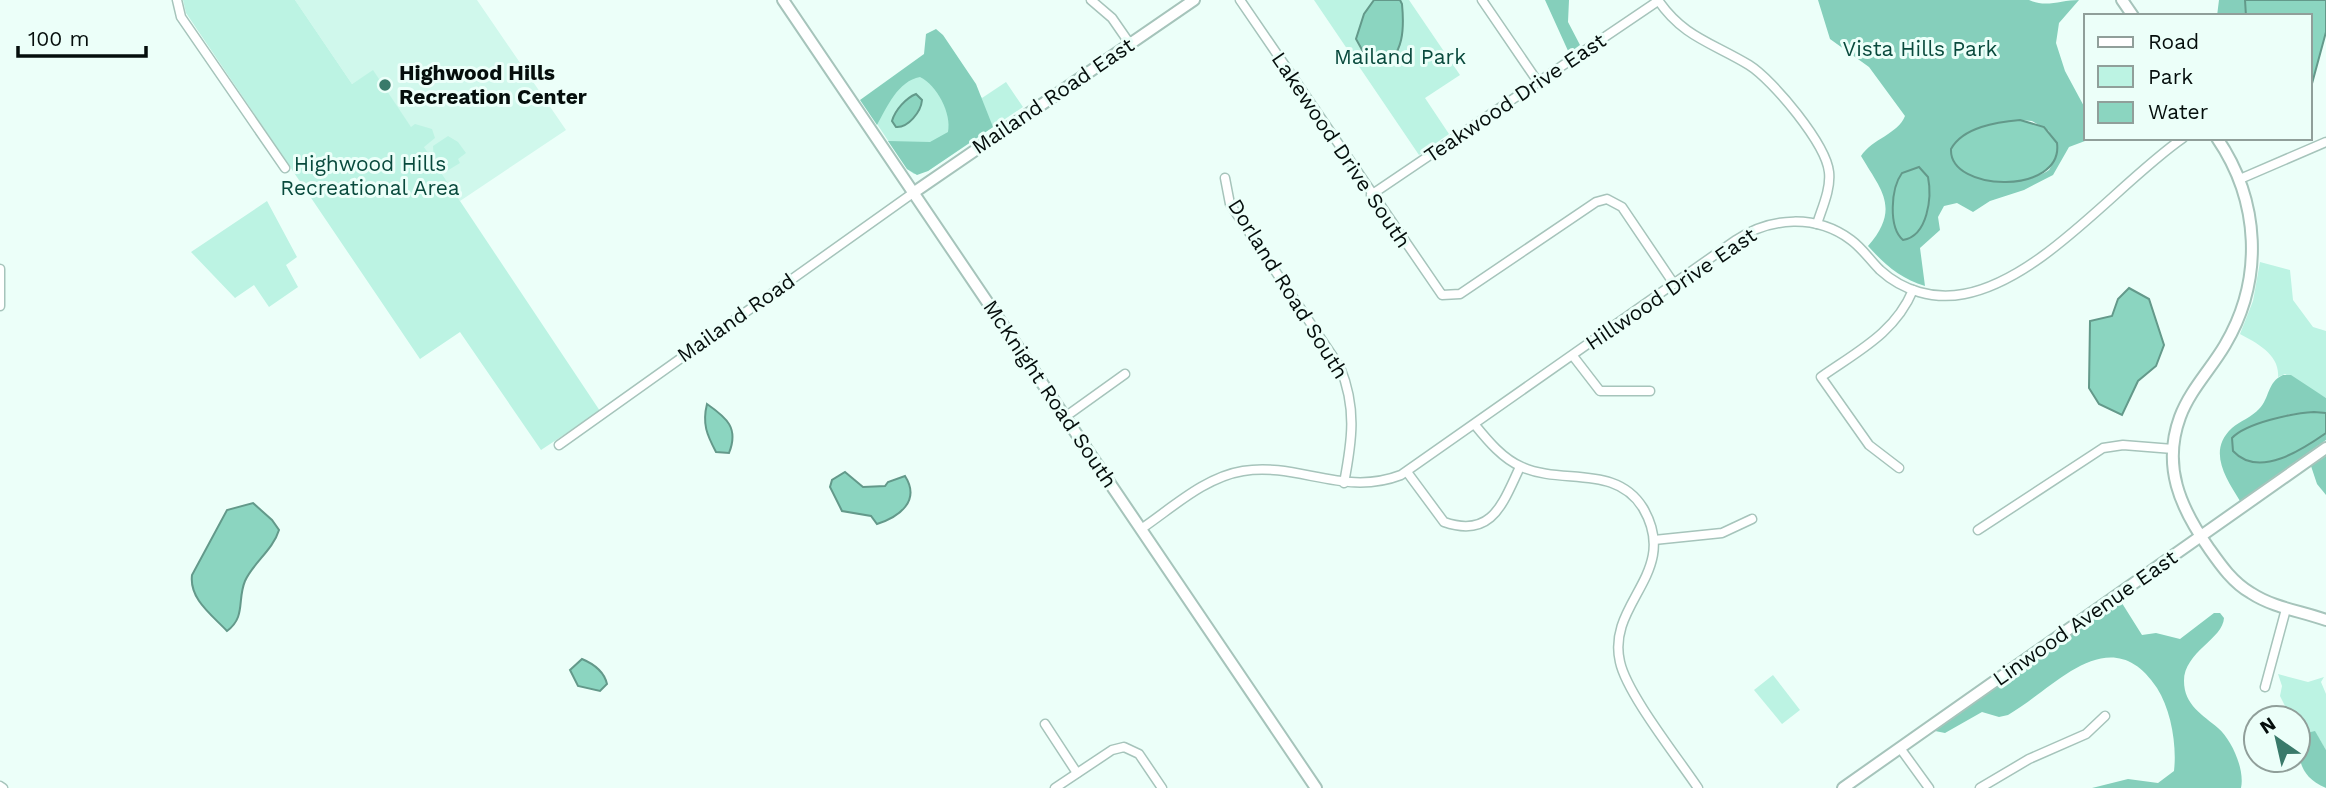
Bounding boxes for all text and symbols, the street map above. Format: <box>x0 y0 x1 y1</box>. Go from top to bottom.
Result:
scale bar <box>18 14 145 58</box>
legend <box>2084 14 2312 140</box>
text: 100 m <box>28 26 90 51</box>
street label: Teakwood Drive East <box>1419 27 1610 168</box>
text: Road <box>2148 29 2199 54</box>
street label: Mailand Road East <box>967 32 1139 159</box>
park label: Vista Hills Park <box>1843 36 1998 61</box>
park label: Mailand Park <box>1334 44 1466 69</box>
street label: Lakewood Drive South <box>1267 47 1416 252</box>
place label: Highwood Hills Recreation Center <box>399 60 587 109</box>
text: Park <box>2148 64 2193 89</box>
marker: Highwood Hills Recreation Center <box>377 77 393 93</box>
text: Water <box>2148 99 2209 124</box>
park label: Highwood Hills Recreational Area <box>280 151 460 200</box>
street label: Dorland Road South <box>1223 194 1354 383</box>
street label: Hillwood Drive East <box>1581 222 1761 355</box>
street label: Mailand Road <box>672 268 799 367</box>
street label: McKnight Road South <box>978 295 1123 492</box>
street label: Linwood Avenue East <box>1988 544 2182 691</box>
north arrow <box>2242 704 2312 774</box>
text: N <box>2256 712 2280 739</box>

